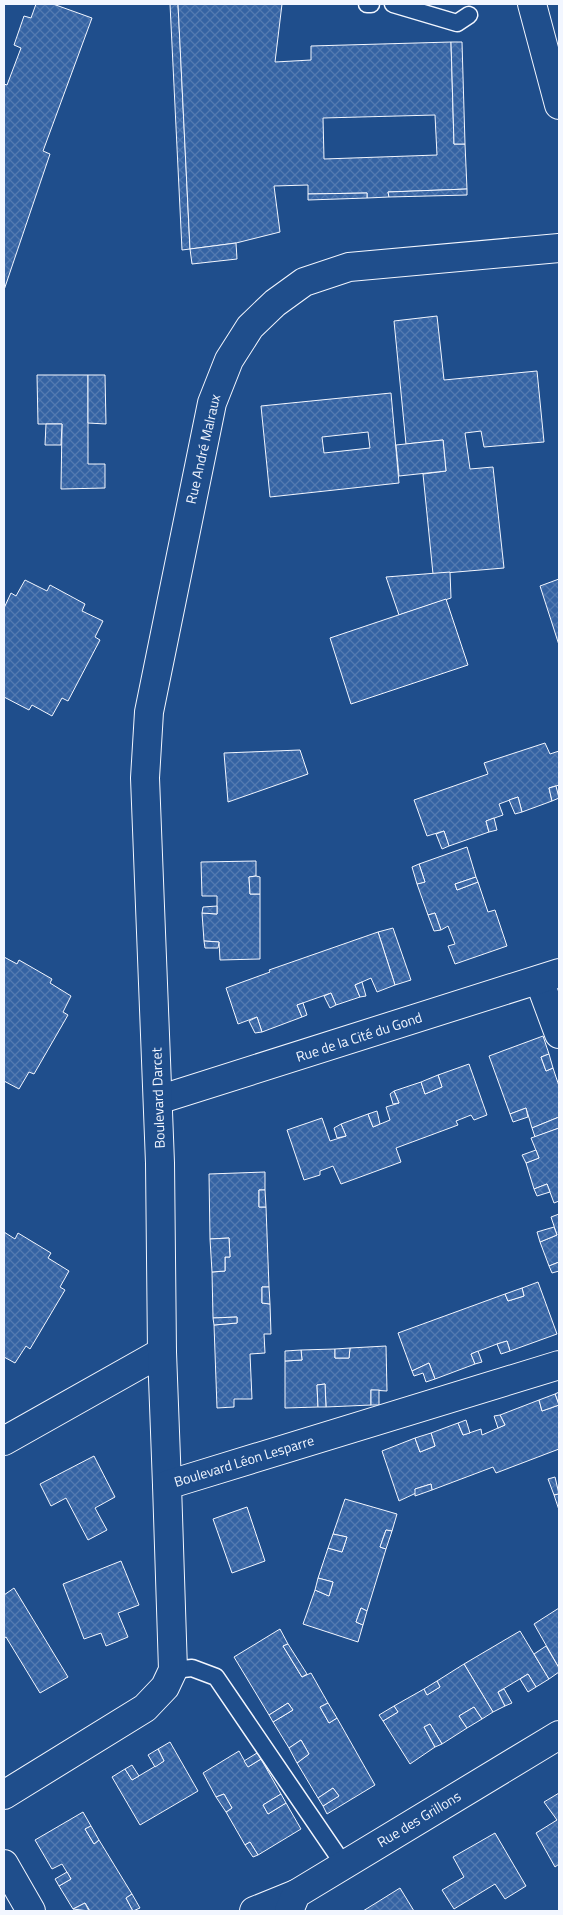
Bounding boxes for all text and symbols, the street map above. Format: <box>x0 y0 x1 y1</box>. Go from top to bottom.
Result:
street label: Rue André Malraux <box>180 391 225 506</box>
street label: Rue de la Cité du Gond <box>293 1006 425 1067</box>
street label: Boulevard Darcet <box>145 1047 170 1149</box>
street label: Boulevard Léon Lesparre <box>171 1429 316 1492</box>
street label: Rue des Grillons <box>373 1785 465 1852</box>

